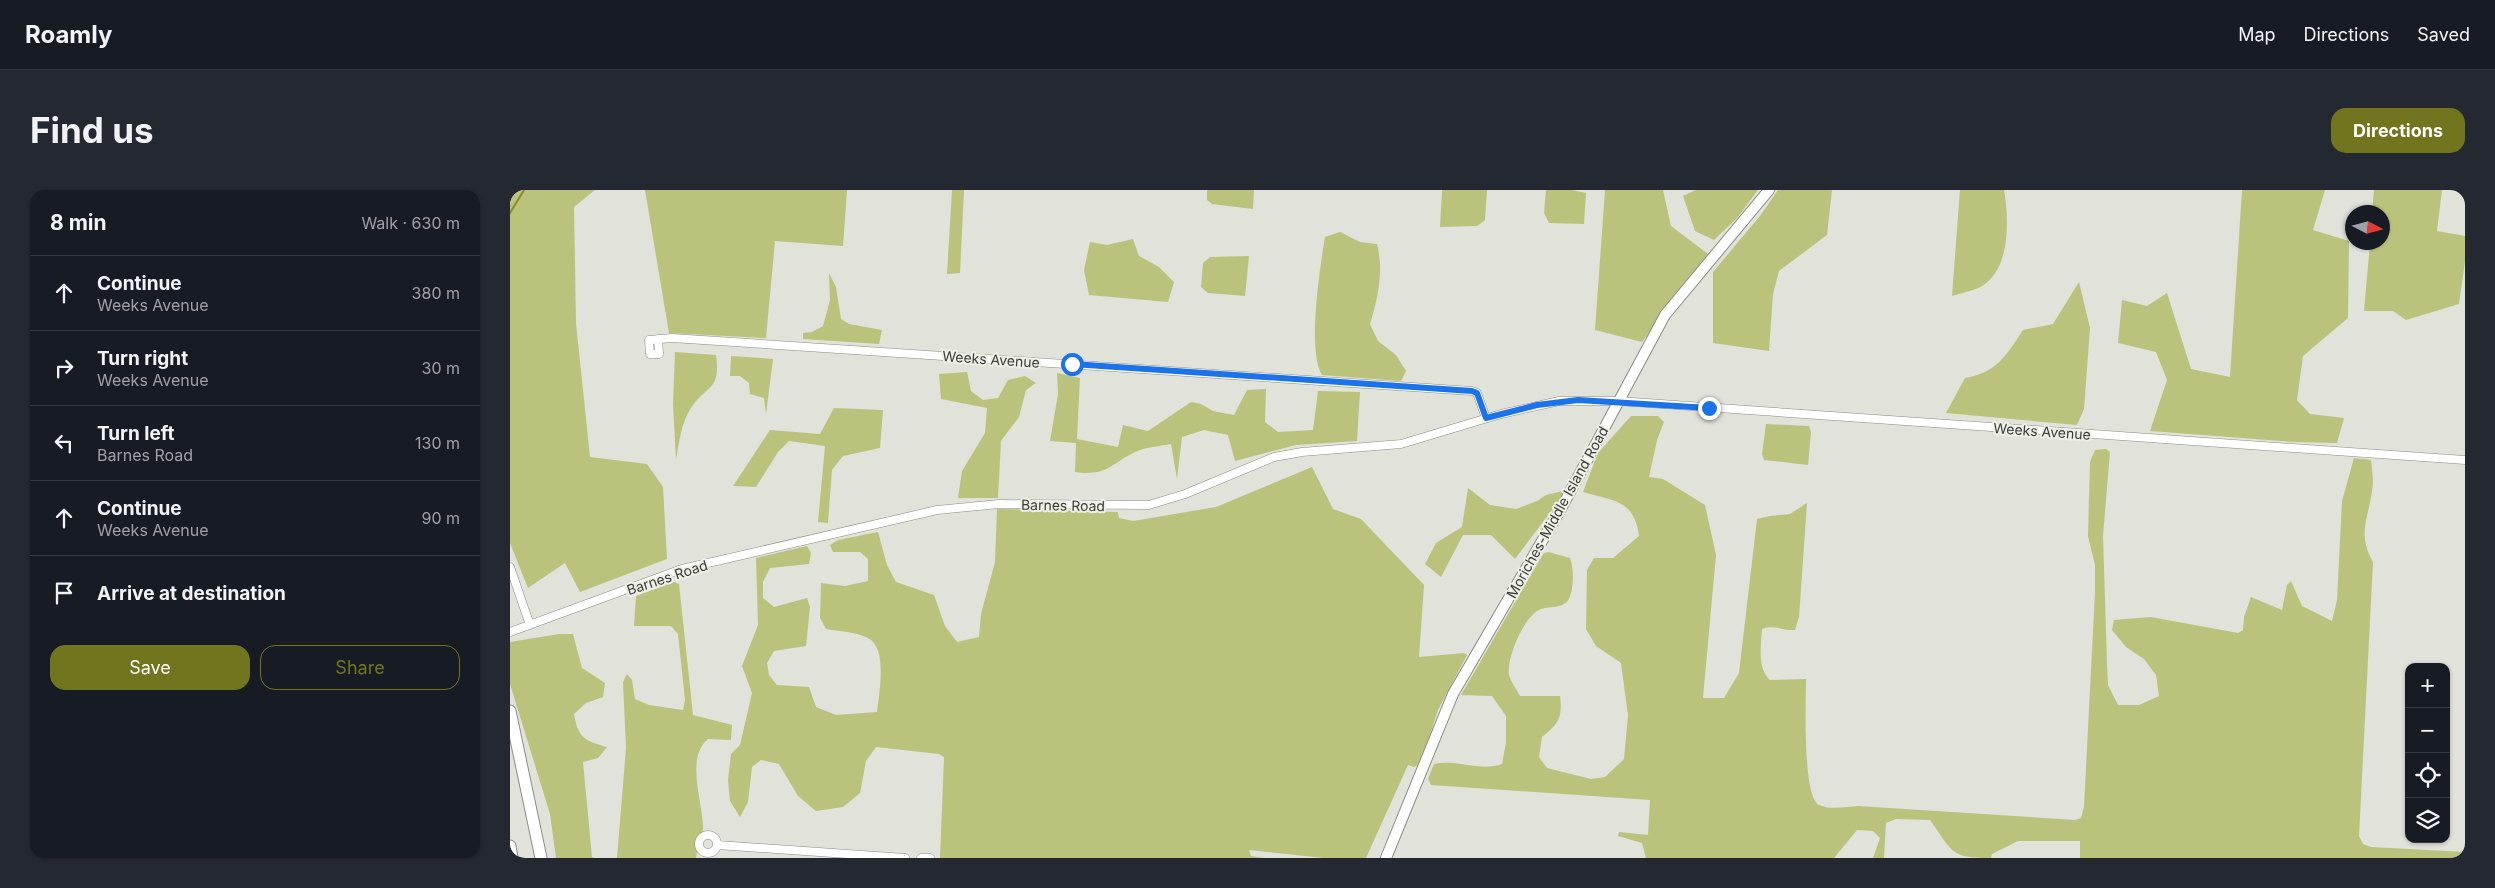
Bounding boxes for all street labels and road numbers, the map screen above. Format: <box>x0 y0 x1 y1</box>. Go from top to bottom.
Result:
street label: Weeks Avenue <box>942 347 1040 371</box>
street label: Weeks Avenue <box>1993 419 2091 443</box>
street label: Moriches-Middle Island Road <box>1503 423 1611 601</box>
street label: Barnes Road <box>1021 496 1105 514</box>
street label: Barnes Road <box>624 556 710 598</box>

